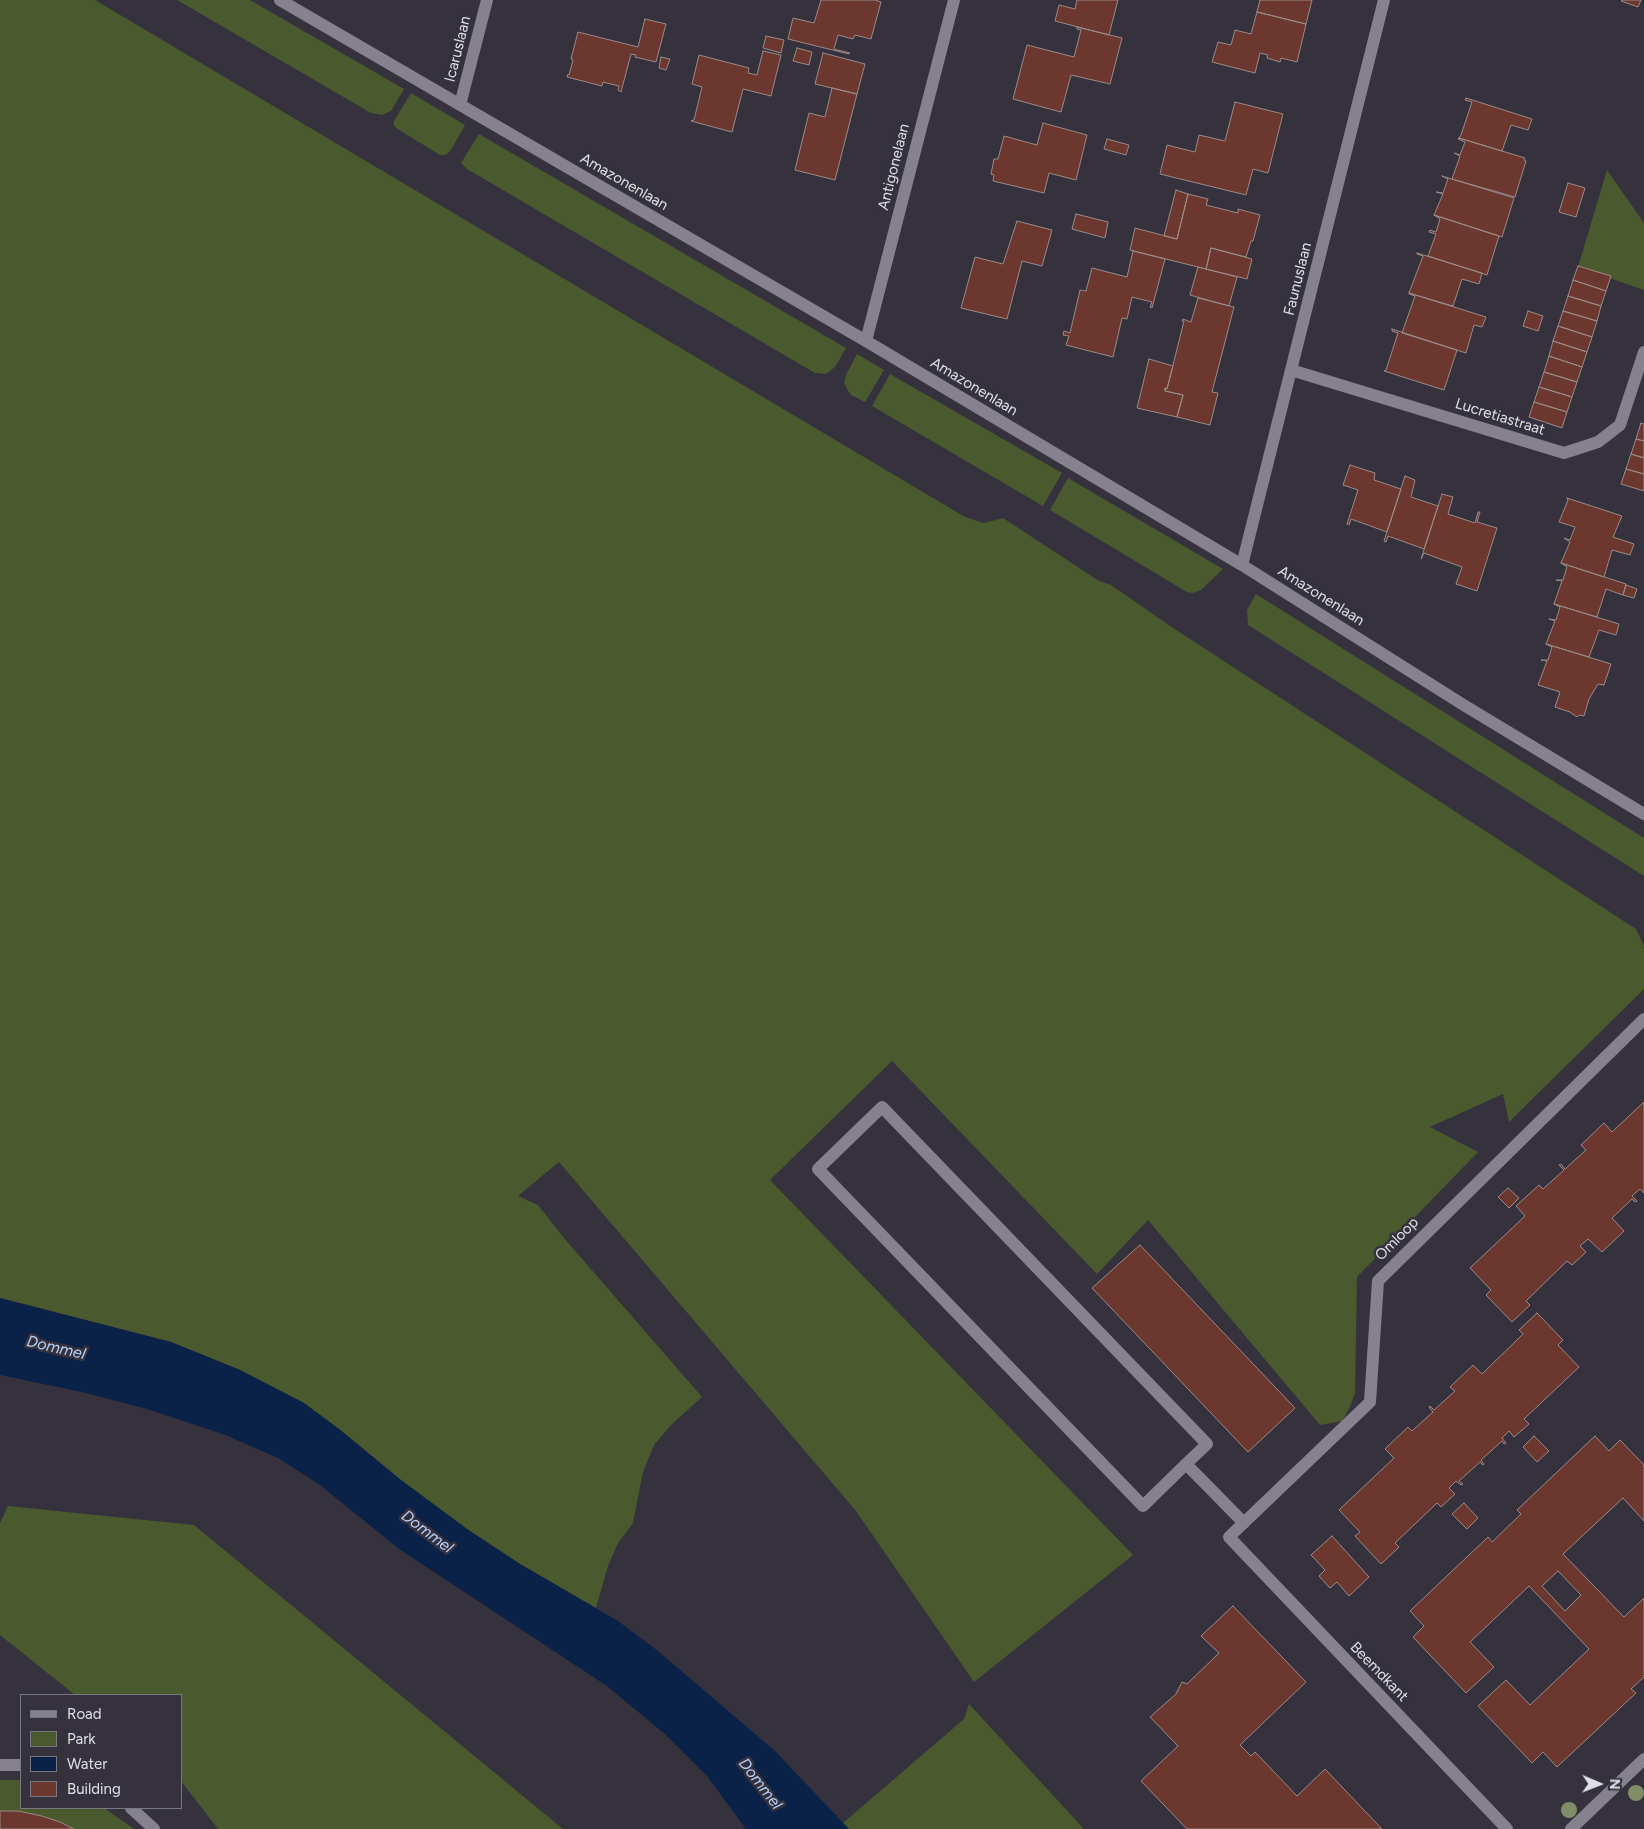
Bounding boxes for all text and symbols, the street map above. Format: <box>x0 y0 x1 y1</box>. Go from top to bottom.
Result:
street label: Icaruslaan <box>441 14 475 84</box>
street label: Antigonelaan <box>875 122 913 212</box>
street label: Amazonenlaan <box>577 150 671 214</box>
street label: Faunuslaan <box>1280 241 1316 317</box>
street label: Amazonenlaan <box>927 354 1021 420</box>
street label: Lucretiastraat <box>1453 395 1547 439</box>
street label: Amazonenlaan <box>1274 562 1368 630</box>
street label: Omloop <box>1372 1214 1422 1264</box>
water label: Dommel <box>25 1332 87 1364</box>
water label: Dommel <box>397 1506 457 1558</box>
street label: Beemdkant <box>1346 1638 1412 1706</box>
legend <box>20 1694 182 1809</box>
text: Road <box>67 1705 102 1723</box>
text: Park <box>67 1730 96 1748</box>
text: Water <box>67 1755 107 1773</box>
water label: Dommel <box>734 1755 786 1813</box>
north arrow <box>1574 1759 1624 1809</box>
text: N <box>1606 1779 1623 1790</box>
text: Building <box>67 1780 121 1798</box>

